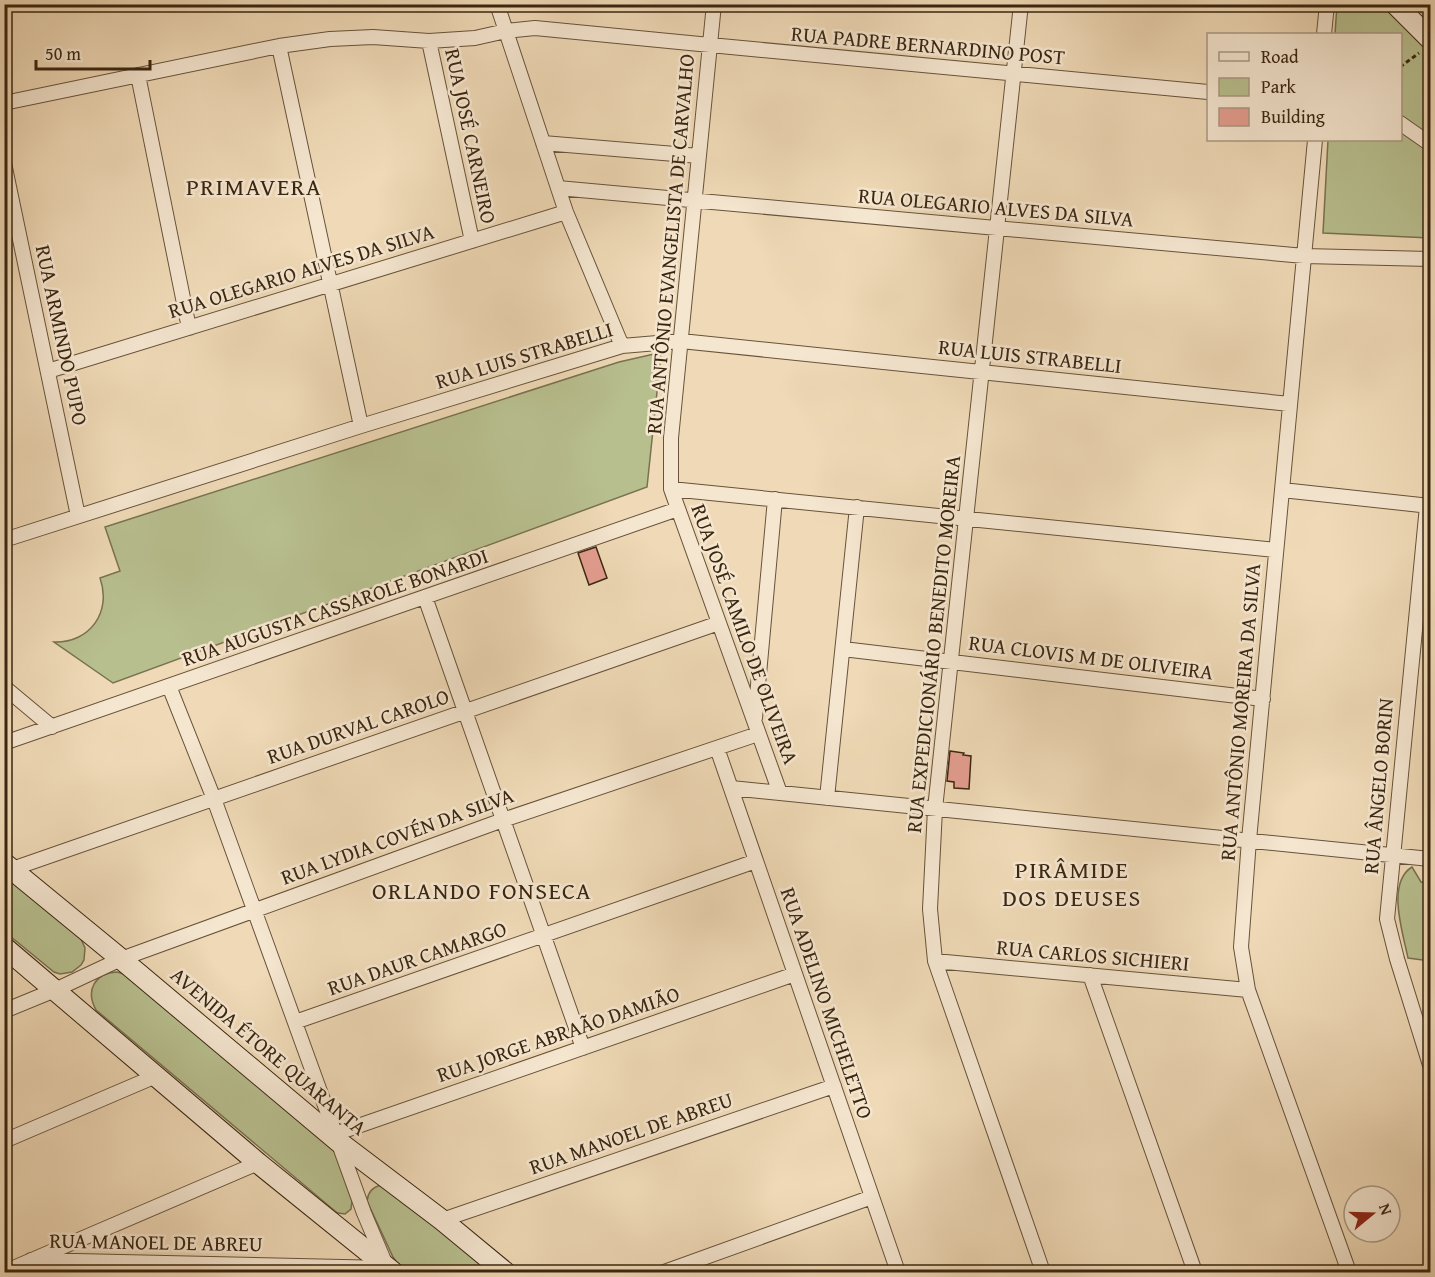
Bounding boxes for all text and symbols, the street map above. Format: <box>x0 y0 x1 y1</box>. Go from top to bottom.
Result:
street label: RUA PADRE BERNARDINO POST <box>790 18 1066 72</box>
scale bar <box>36 33 150 71</box>
legend <box>1207 33 1402 141</box>
text: 50 m <box>45 40 81 67</box>
text: Road <box>1261 43 1299 70</box>
street label: RUA JOSÉ CARNEIRO <box>437 46 505 226</box>
street label: RUA ANTÔNIO EVANGELISTA DE CARVALHO <box>638 53 702 435</box>
text: Park <box>1261 73 1297 100</box>
text: Building <box>1261 103 1325 130</box>
district label: PRIMAVERA <box>186 169 322 204</box>
street label: RUA OLEGARIO ALVES DA SILVA <box>857 180 1135 235</box>
street label: RUA OLEGARIO ALVES DA SILVA <box>164 216 438 326</box>
street label: RUA ARMINDO PUPO <box>28 242 96 428</box>
street label: RUA LUIS STRABELLI <box>432 313 616 397</box>
street label: RUA LUIS STRABELLI <box>937 331 1123 381</box>
street label: RUA EXPEDICIONÁRIO BENEDITO MOREIRA <box>898 454 968 834</box>
street label: RUA JOSÉ CAMILO DE OLIVEIRA <box>683 499 807 769</box>
street label: RUA AUGUSTA CASSAROLE BONARDI <box>178 540 492 674</box>
street label: RUA ANTÔNIO MOREIRA DA SILVA <box>1212 562 1268 862</box>
street label: RUA CLOVIS M DE OLIVEIRA <box>967 627 1215 687</box>
street label: RUA DURVAL CAROLO <box>263 680 453 772</box>
street label: RUA ÂNGELO BORIN <box>1355 697 1401 875</box>
street label: RUA LYDIA COVÉN DA SILVA <box>276 779 518 893</box>
district label: PIRÂMIDE DOS DEUSES <box>1002 852 1142 915</box>
district label: ORLANDO FONSECA <box>372 873 592 908</box>
street label: RUA ADELINO MICHELETTO <box>773 883 881 1123</box>
street label: RUA DAUR CAMARGO <box>323 913 511 1003</box>
street label: RUA CARLOS SICHIERI <box>995 931 1191 979</box>
street label: AVENIDA ÉTORE QUARANTA <box>164 959 374 1143</box>
street label: RUA JORGE ABRAÃO DAMIÃO <box>432 978 684 1090</box>
street label: RUA MANOEL DE ABREU <box>525 1084 737 1182</box>
north arrow <box>1342 1184 1402 1244</box>
text: N <box>1373 1200 1399 1218</box>
street label: RUA MANOEL DE ABREU <box>49 1225 263 1259</box>

